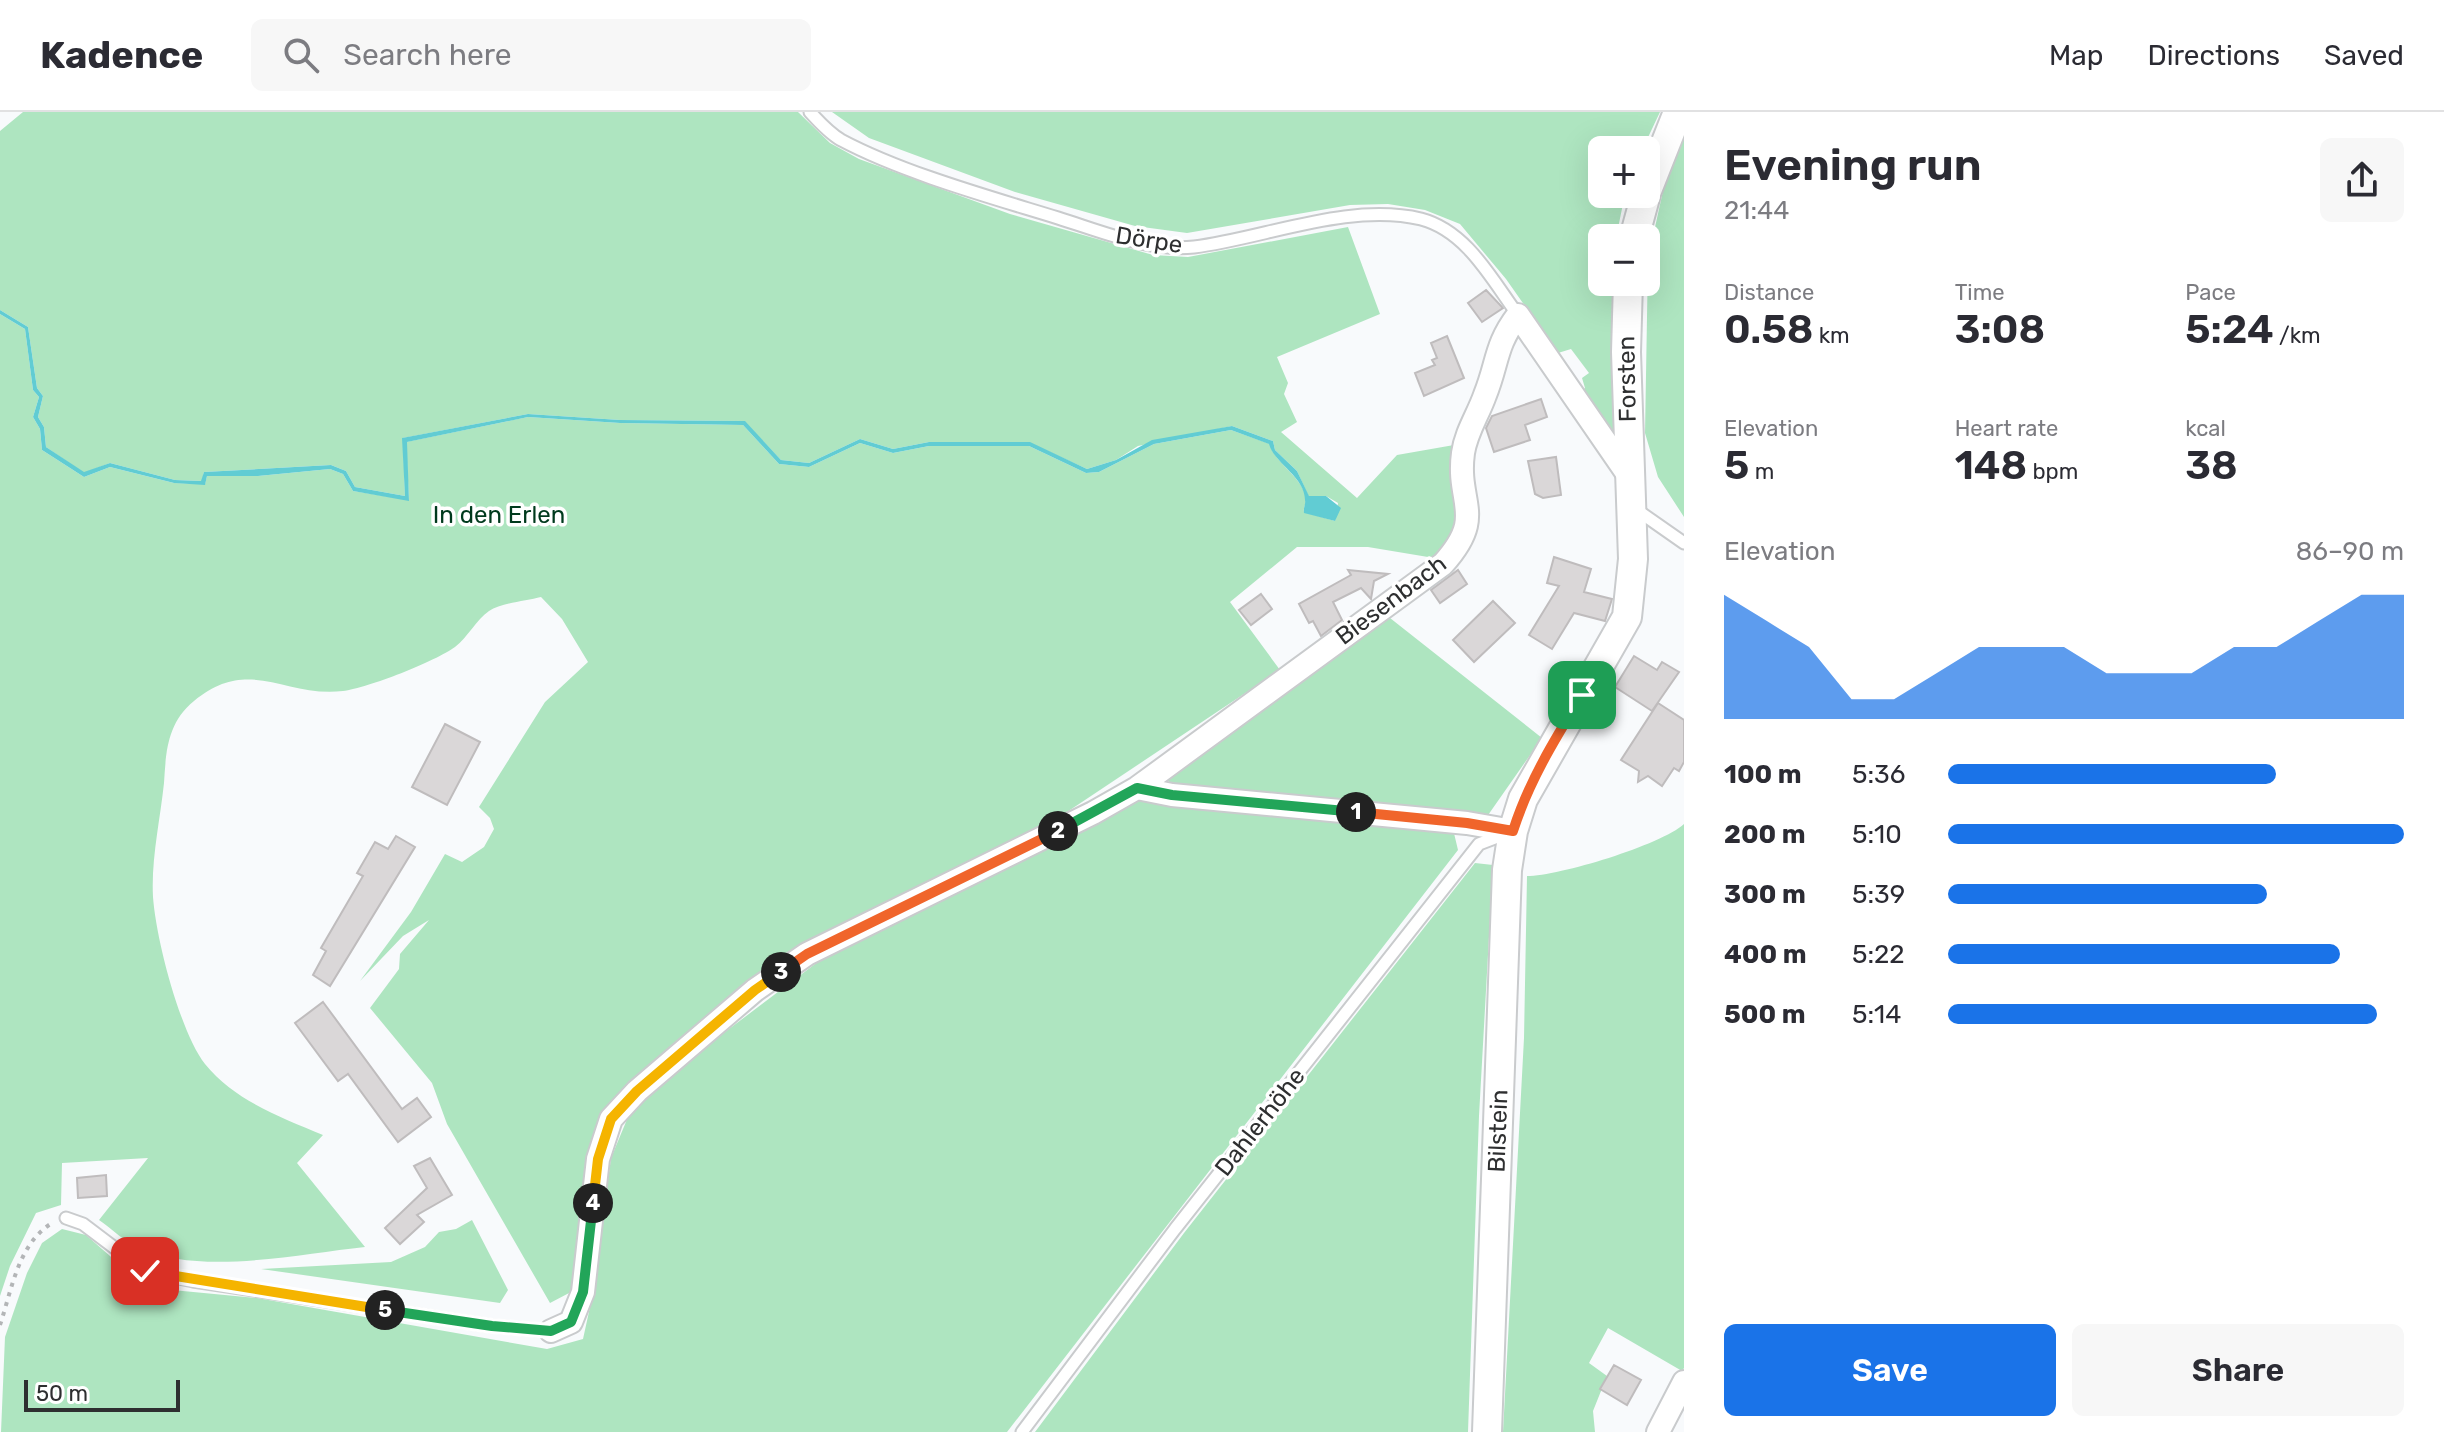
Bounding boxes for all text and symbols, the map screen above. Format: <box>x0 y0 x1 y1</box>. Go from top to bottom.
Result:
search box <box>251 19 811 91</box>
text: Kadence <box>40 32 203 78</box>
icon: search <box>279 33 323 77</box>
text: Search here <box>343 37 512 73</box>
text: Map <box>2049 39 2103 72</box>
text: Directions <box>2147 39 2280 72</box>
text: Saved <box>2324 39 2404 72</box>
map controls <box>1588 136 1660 296</box>
button: + <box>1588 136 1660 208</box>
button: share <box>2320 138 2404 222</box>
text: Evening run <box>1724 139 1982 191</box>
text: 21:44 <box>1724 195 1789 226</box>
street label: Dörpe <box>1114 221 1184 259</box>
button: − <box>1588 224 1660 296</box>
text: Distance <box>1724 279 1814 306</box>
text: Time <box>1955 279 2005 306</box>
text: Pace <box>2185 279 2236 306</box>
text: 0.58 <box>1724 306 1813 353</box>
text: 3:08 <box>1955 306 2045 353</box>
text: 5:24 <box>2185 306 2274 353</box>
text: km <box>1813 322 1850 349</box>
text: /km <box>2274 322 2321 349</box>
street label: Forsten <box>1612 336 1642 422</box>
text: Elevation <box>1724 415 1818 442</box>
text: Heart rate <box>1955 415 2058 442</box>
text: kcal <box>2185 415 2226 442</box>
text: 5 <box>1724 442 1749 489</box>
text: 148 <box>1955 442 2027 489</box>
text: 38 <box>2185 442 2238 489</box>
text: m <box>1749 458 1774 485</box>
text: bpm <box>2027 458 2078 485</box>
park label: In den Erlen <box>433 501 565 529</box>
text: Elevation <box>1724 536 1835 567</box>
text: 86–90 m <box>2296 536 2404 567</box>
street label: Biesenbach <box>1330 549 1452 651</box>
pin <box>1548 661 1616 729</box>
icon: arrive <box>1560 673 1604 717</box>
text: 100 m <box>1724 759 1802 790</box>
text: 5:36 <box>1852 759 1905 790</box>
pin: 1 <box>1336 792 1376 832</box>
text: 1 <box>1351 798 1361 825</box>
pin: 2 <box>1038 811 1078 851</box>
text: 2 <box>1051 817 1065 844</box>
text: 200 m <box>1724 819 1806 850</box>
text: 5:10 <box>1852 819 1902 850</box>
text: 300 m <box>1724 879 1806 910</box>
text: 5:39 <box>1852 879 1905 910</box>
text: 400 m <box>1724 939 1806 970</box>
text: 5:22 <box>1852 939 1905 970</box>
pin: 3 <box>761 952 801 992</box>
text: 3 <box>774 958 788 985</box>
text: 500 m <box>1724 999 1806 1030</box>
text: 5:14 <box>1852 999 1901 1030</box>
street label: Dahlerhöhe <box>1209 1062 1311 1182</box>
street label: Bilstein <box>1483 1089 1513 1173</box>
pin: 4 <box>573 1183 613 1223</box>
text: 4 <box>585 1189 601 1216</box>
pin <box>111 1237 179 1305</box>
icon: check <box>123 1249 167 1293</box>
pin: 5 <box>365 1290 405 1330</box>
text: 5 <box>378 1296 392 1323</box>
button: Save <box>1724 1324 2056 1416</box>
button: Share <box>2072 1324 2404 1416</box>
scale bar <box>24 1376 180 1412</box>
text: 50 m <box>36 1380 88 1407</box>

